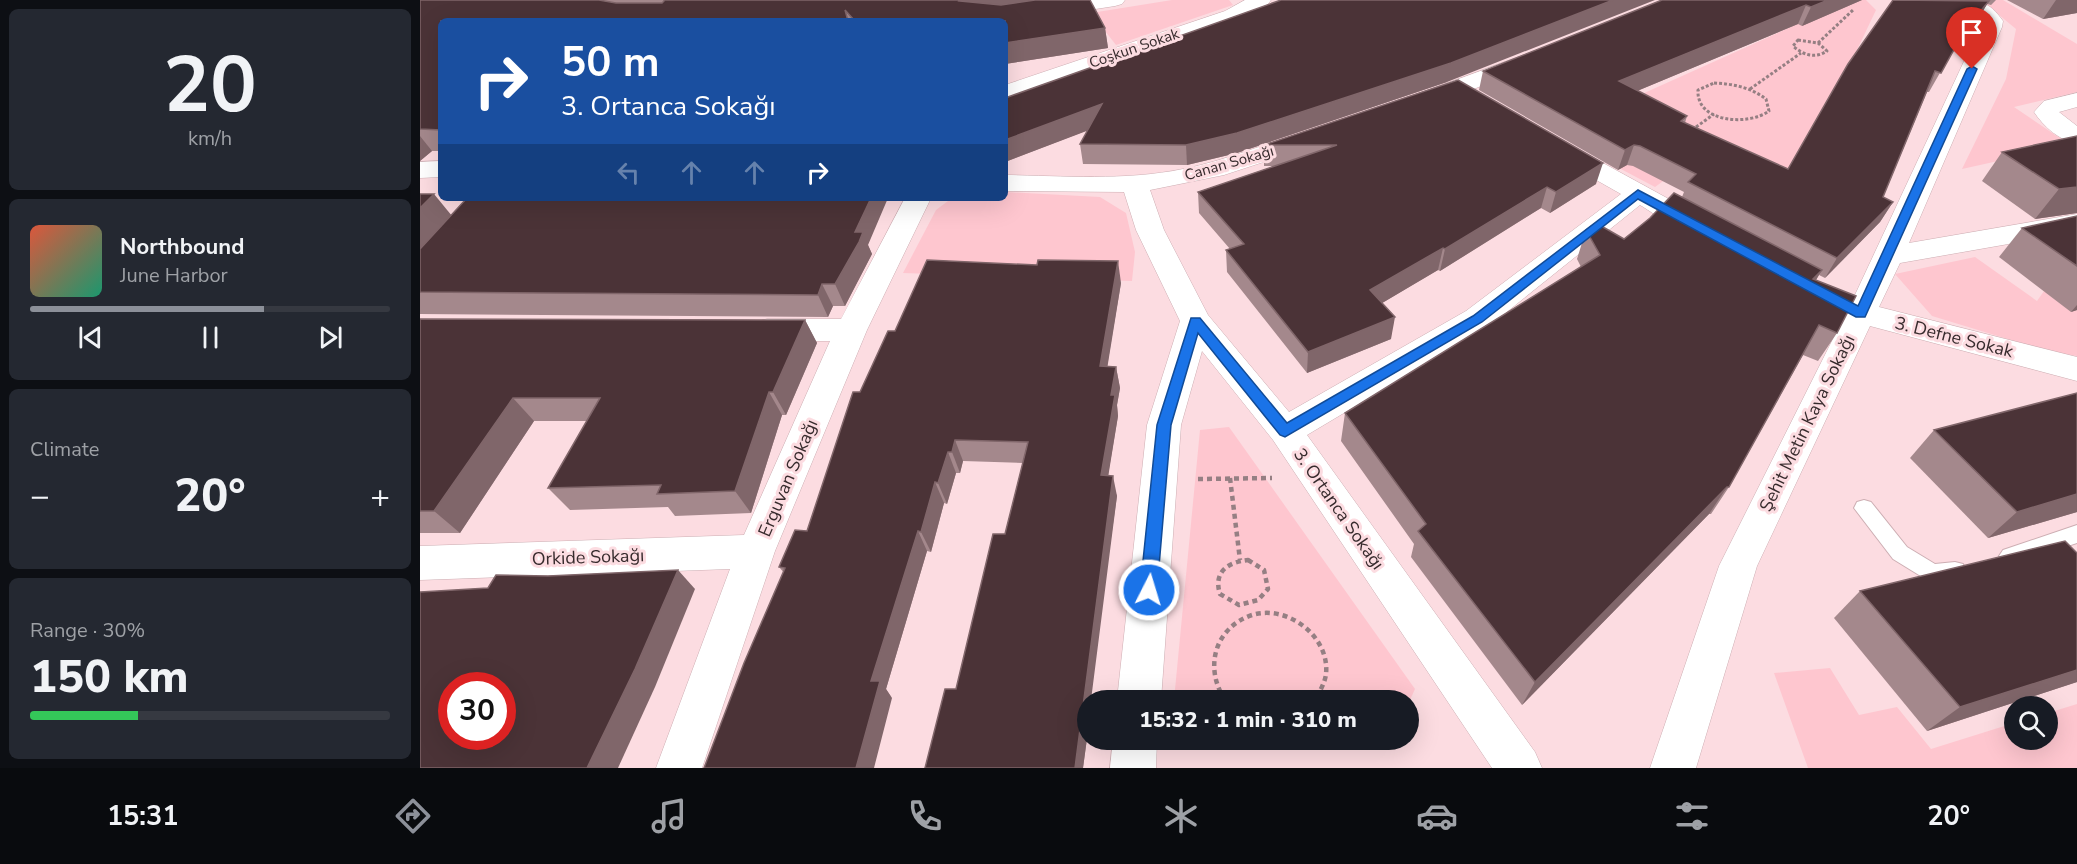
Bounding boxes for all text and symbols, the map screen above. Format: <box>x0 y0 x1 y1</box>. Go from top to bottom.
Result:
pin <box>1946 7 1997 69</box>
icon: arrive <box>1955 16 1988 49</box>
street label: Coşkun Sokak <box>1086 23 1182 73</box>
text: 20 <box>163 32 257 139</box>
text: 50 m <box>561 34 660 91</box>
icon: right <box>462 42 540 120</box>
text: 3. Ortanca Sokağı <box>561 88 776 125</box>
text: km/h <box>188 125 232 152</box>
street label: Canan Sokağı <box>1182 141 1276 185</box>
icon: left <box>612 156 645 189</box>
icon: ahead <box>675 156 708 189</box>
icon: ahead <box>738 156 771 189</box>
icon: right <box>801 156 834 189</box>
text: Northbound <box>120 232 244 262</box>
text: June Harbor <box>120 262 228 289</box>
street label: 3. Defne Sokak <box>1892 311 2017 364</box>
icon: previous <box>74 321 107 354</box>
icon: pause <box>194 321 227 354</box>
icon: next <box>314 321 347 354</box>
street label: Şehit Metin Kaya Sokağı <box>1754 330 1860 516</box>
street label: Erguvan Sokağı <box>752 416 824 540</box>
text: Climate <box>30 436 99 463</box>
street label: 3. Ortanca Sokağı <box>1288 444 1390 574</box>
text: 20° <box>174 466 246 527</box>
text: − <box>30 474 50 519</box>
text: + <box>370 474 390 519</box>
street label: Orkide Sokağı <box>531 543 645 571</box>
position arrow <box>1117 558 1181 622</box>
text: Range · 30% <box>30 617 145 644</box>
text: 150 km <box>30 647 189 708</box>
speed limit sign: 30 <box>438 672 516 750</box>
map controls <box>2004 696 2058 750</box>
button: search <box>2004 696 2058 750</box>
text: 15:32 · 1 min · 310 m <box>1139 705 1357 735</box>
icon: directions <box>392 795 434 837</box>
icon: music <box>648 795 690 837</box>
icon: phone <box>904 795 946 837</box>
icon: climate <box>1160 795 1202 837</box>
icon: car <box>1416 795 1458 837</box>
icon: filters <box>1671 795 1713 837</box>
text: 15:31 <box>107 798 178 835</box>
text: 20° <box>1927 798 1970 835</box>

